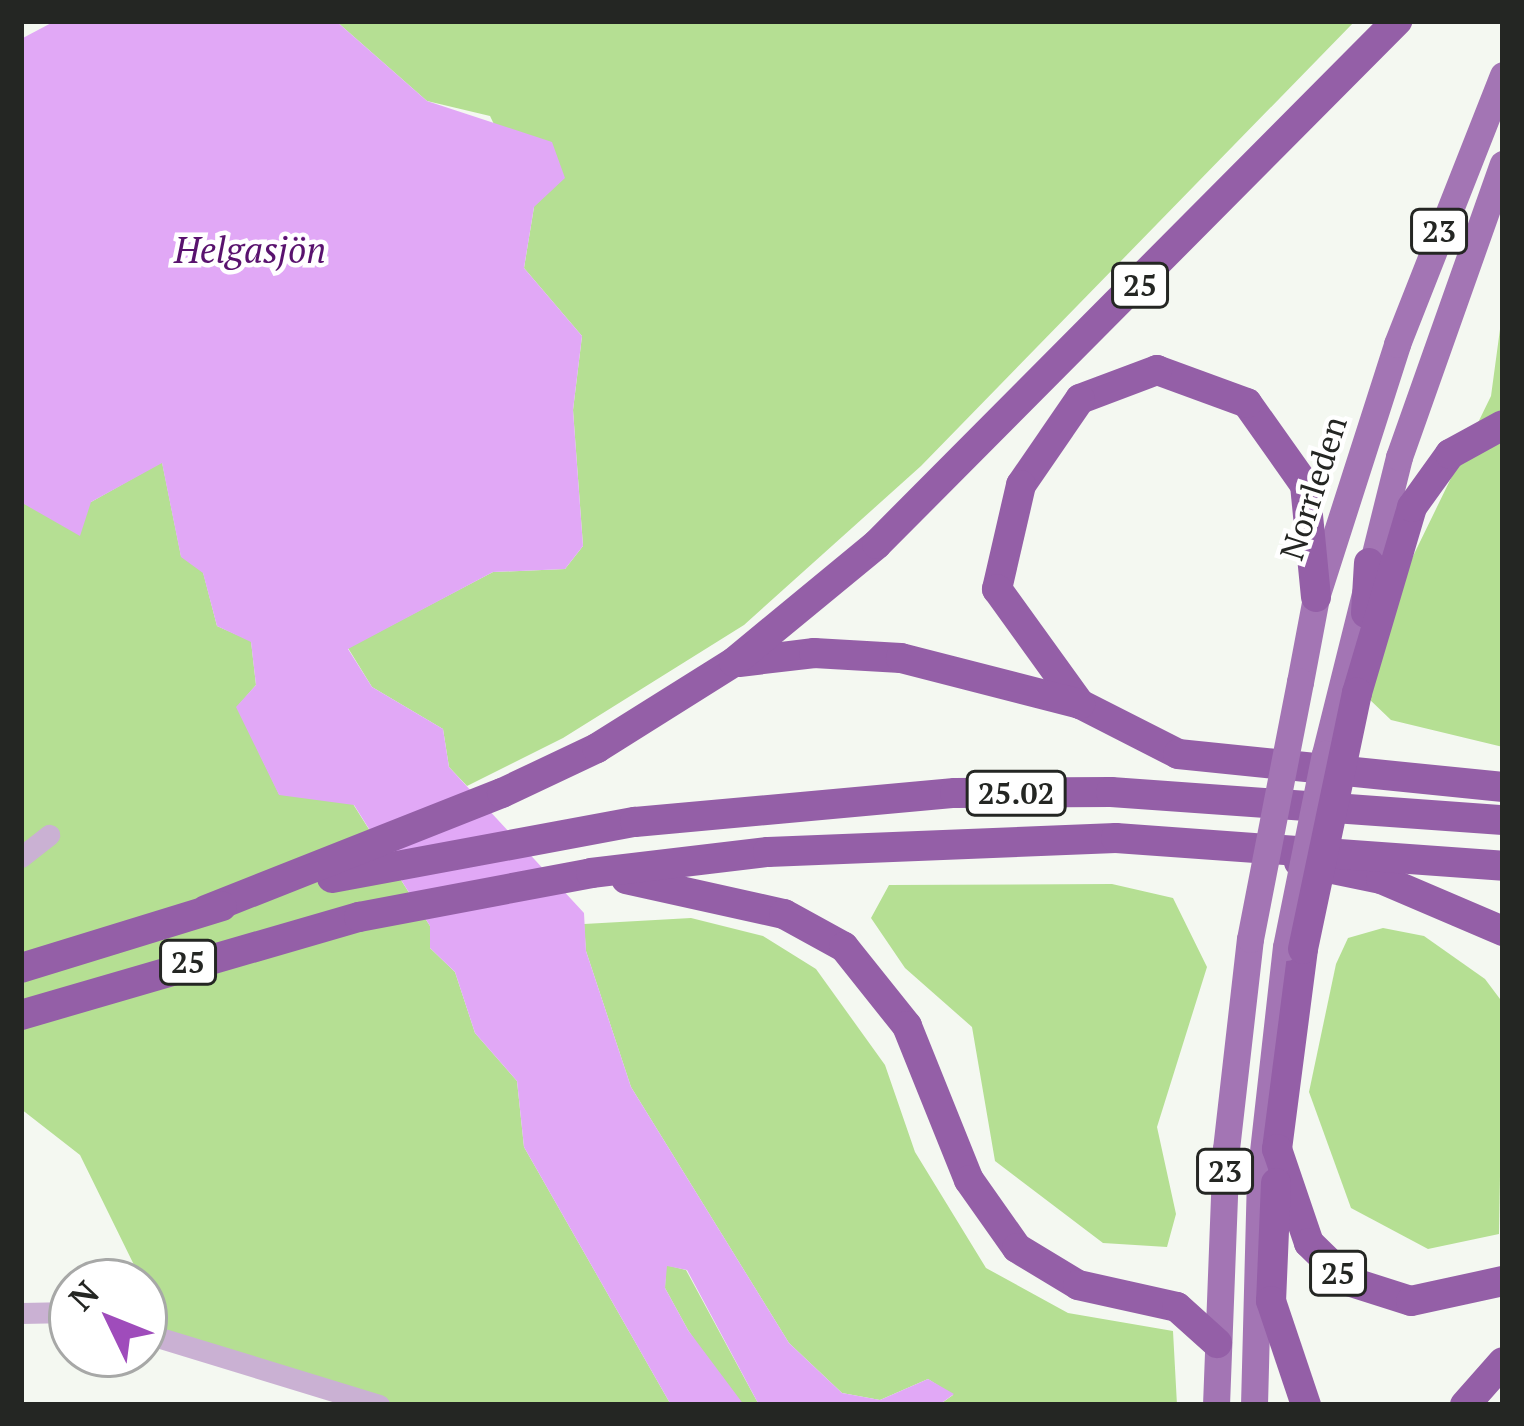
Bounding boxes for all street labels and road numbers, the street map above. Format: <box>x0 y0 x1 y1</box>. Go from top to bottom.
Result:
road number: 23 <box>1409 207 1469 255</box>
road number: 25 <box>1110 261 1170 309</box>
street label: Norrleden <box>1271 411 1355 565</box>
road number: 25.02 <box>965 769 1067 817</box>
road number: 25 <box>158 938 218 986</box>
road number: 23 <box>1195 1147 1255 1195</box>
road number: 25 <box>1308 1249 1368 1297</box>

